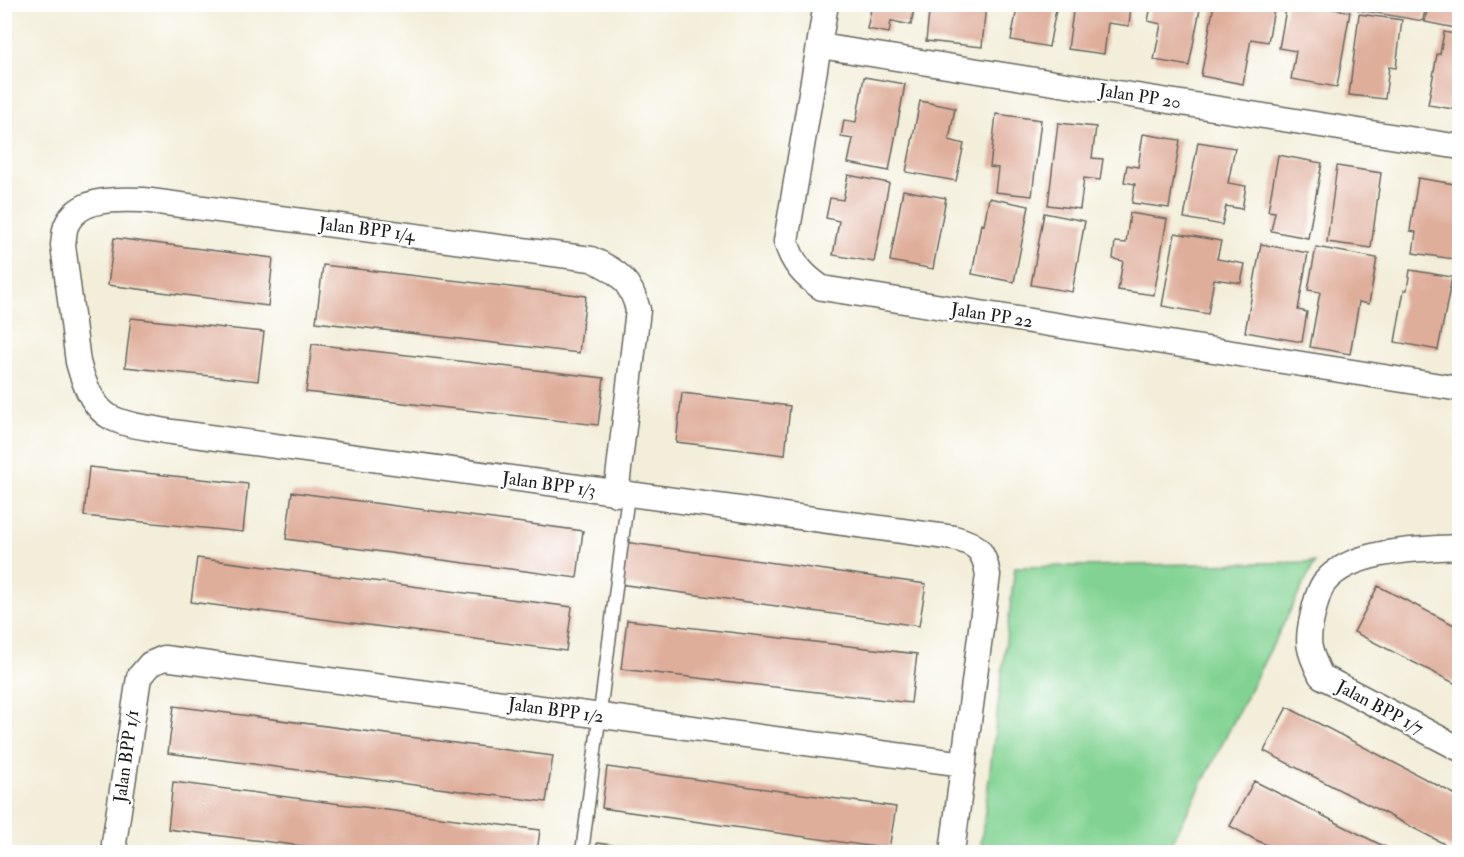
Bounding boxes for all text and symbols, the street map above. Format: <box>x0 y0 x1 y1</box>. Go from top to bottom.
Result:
street label: Jalan PP 20 <box>1096 79 1183 114</box>
street label: Jalan BPP 1/4 <box>317 212 417 247</box>
street label: Jalan PP 22 <box>948 298 1034 333</box>
street label: Jalan BPP 1/3 <box>500 466 597 502</box>
street label: Jalan BPP 1/7 <box>1331 674 1427 740</box>
street label: Jalan BPP 1/2 <box>506 692 605 729</box>
street label: Jalan BPP 1/1 <box>108 708 144 805</box>

